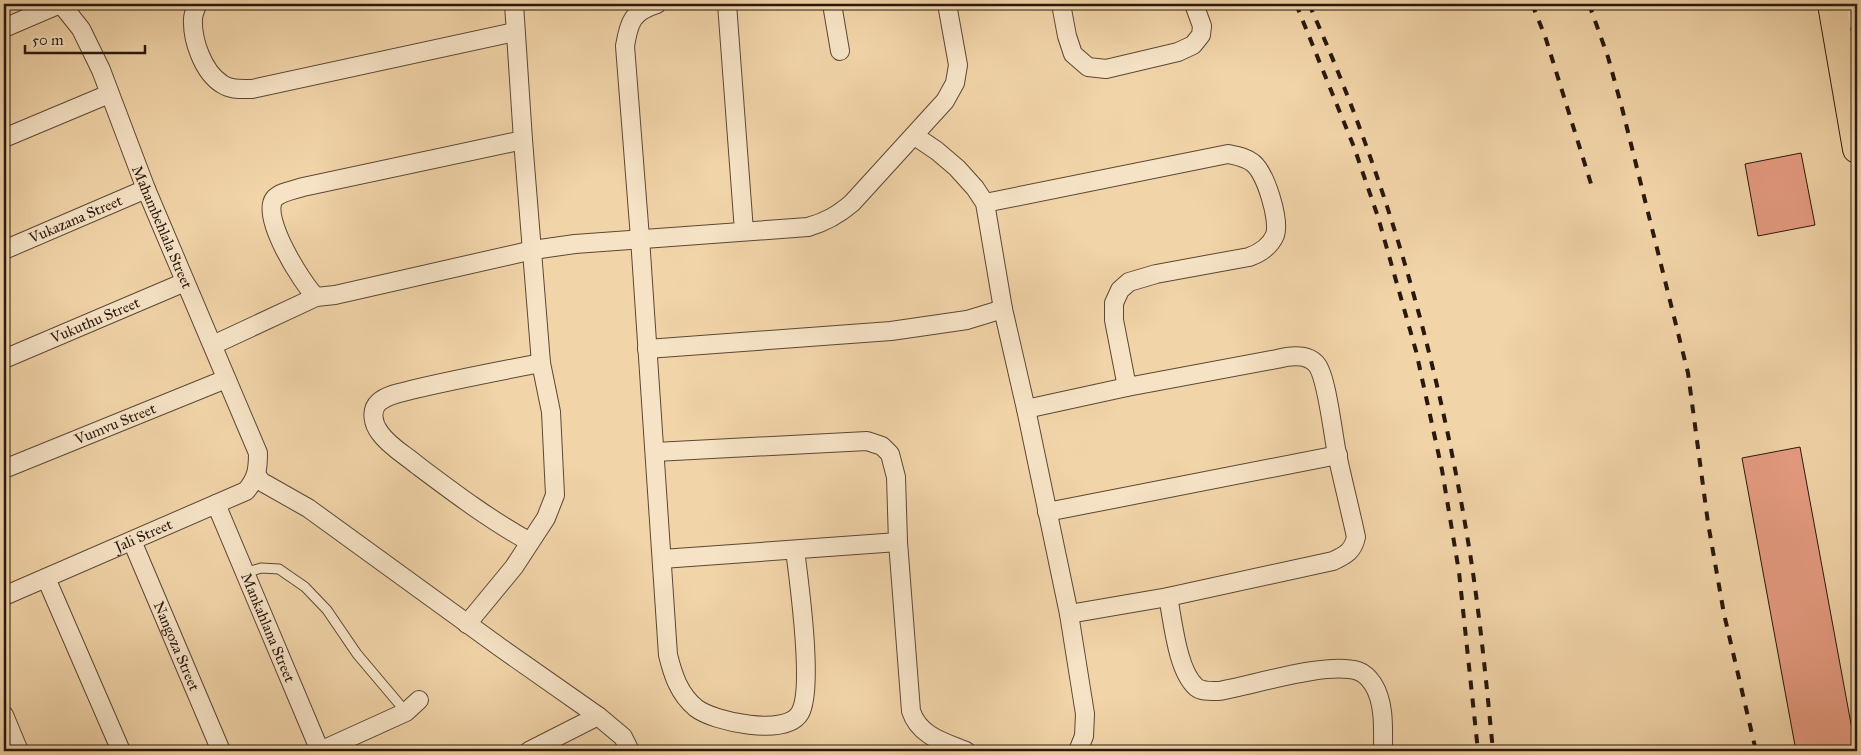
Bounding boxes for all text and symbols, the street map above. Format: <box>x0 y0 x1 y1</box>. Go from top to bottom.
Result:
scale bar <box>25 22 145 54</box>
text: 50 m <box>32 31 64 49</box>
street label: Mahambehlala Street <box>128 163 196 292</box>
street label: Vukazana Street <box>25 191 126 248</box>
street label: Vukuthu Street <box>47 293 143 348</box>
street label: Vumvu Street <box>71 399 159 449</box>
street label: Jali Street <box>110 515 176 558</box>
street label: Mankahlana Street <box>237 570 299 686</box>
street label: Nangoza Street <box>150 599 204 694</box>

